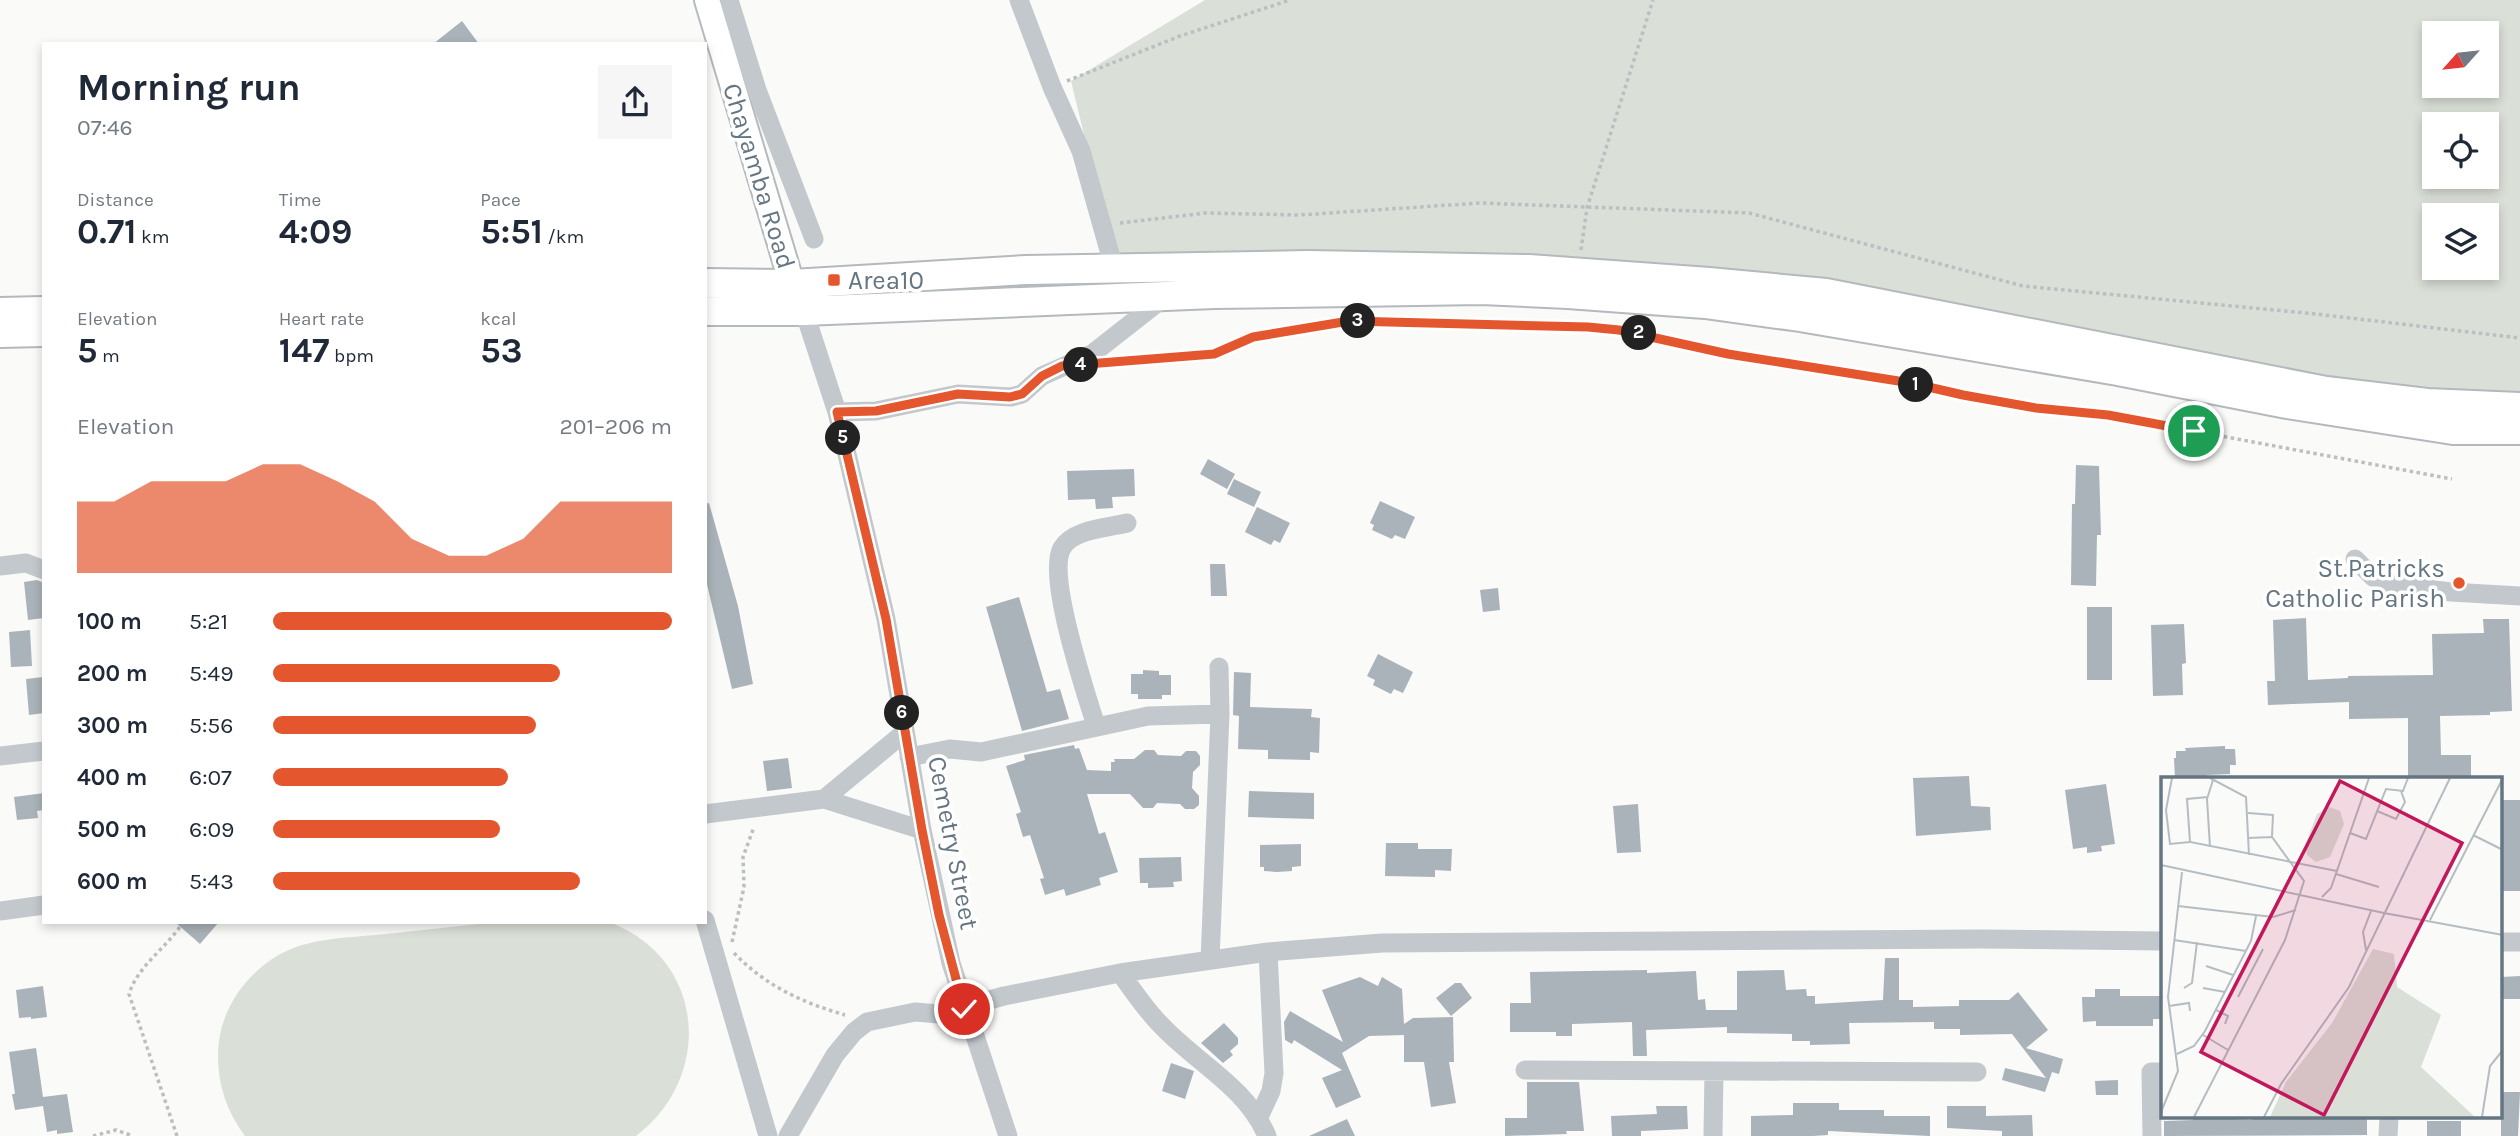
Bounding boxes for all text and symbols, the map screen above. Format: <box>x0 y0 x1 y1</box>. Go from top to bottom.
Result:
north arrow <box>2422 21 2499 98</box>
map controls <box>2422 21 2499 280</box>
text: Morning run <box>77 65 301 110</box>
button: share <box>598 65 672 139</box>
street label: Chayamba Road <box>716 79 802 273</box>
button: locate <box>2422 112 2499 189</box>
text: 07:46 <box>77 114 133 141</box>
text: Distance <box>77 189 154 211</box>
text: Time <box>279 189 321 211</box>
text: Pace <box>480 189 521 211</box>
button: layers <box>2422 203 2499 280</box>
text: 0.71 <box>77 211 137 252</box>
text: 4:09 <box>279 211 352 252</box>
text: 5:51 <box>480 211 543 252</box>
text: km <box>137 226 170 248</box>
text: /km <box>543 226 584 248</box>
place label: Area10 <box>848 265 924 296</box>
marker: Area10 <box>826 272 842 288</box>
pin: 3 <box>1340 304 1376 338</box>
text: Elevation <box>77 308 157 330</box>
text: Heart rate <box>279 308 364 330</box>
text: kcal <box>480 308 517 330</box>
text: 3 <box>1352 309 1363 331</box>
pin: 2 <box>1622 316 1656 350</box>
text: 2 <box>1633 321 1644 343</box>
text: 5 <box>77 330 97 371</box>
text: 147 <box>279 330 329 371</box>
text: 53 <box>480 330 522 371</box>
text: m <box>97 345 120 367</box>
text: bpm <box>329 345 374 367</box>
pin: 4 <box>1064 348 1098 382</box>
text: 4 <box>1075 353 1086 375</box>
pin: 1 <box>1898 368 1934 402</box>
text: 1 <box>1912 373 1919 395</box>
pin <box>2164 401 2224 461</box>
icon: arrive <box>2175 412 2213 450</box>
text: Elevation <box>77 413 174 440</box>
text: 201–206 m <box>559 413 672 440</box>
pin: 5 <box>826 420 860 456</box>
text: 5 <box>837 426 848 448</box>
place label: St.Patricks Catholic Parish <box>2265 553 2445 614</box>
marker: St.Patricks Catholic Parish <box>2451 575 2467 591</box>
text: 100 m <box>77 608 142 635</box>
text: 5:21 <box>189 608 228 635</box>
text: 200 m <box>77 660 148 687</box>
text: 5:49 <box>189 660 233 687</box>
pin: 6 <box>884 696 920 730</box>
text: 6 <box>896 701 907 723</box>
text: 300 m <box>77 712 148 739</box>
text: 5:56 <box>189 712 233 739</box>
street label: Cemetry Street <box>921 754 985 932</box>
text: 400 m <box>77 764 147 791</box>
text: 6:07 <box>189 764 232 791</box>
inset map <box>2161 777 2502 1118</box>
text: 500 m <box>77 816 147 843</box>
text: 6:09 <box>189 816 234 843</box>
text: 600 m <box>77 868 148 895</box>
text: 5:43 <box>189 868 234 895</box>
pin <box>934 979 994 1039</box>
icon: check <box>945 990 983 1028</box>

